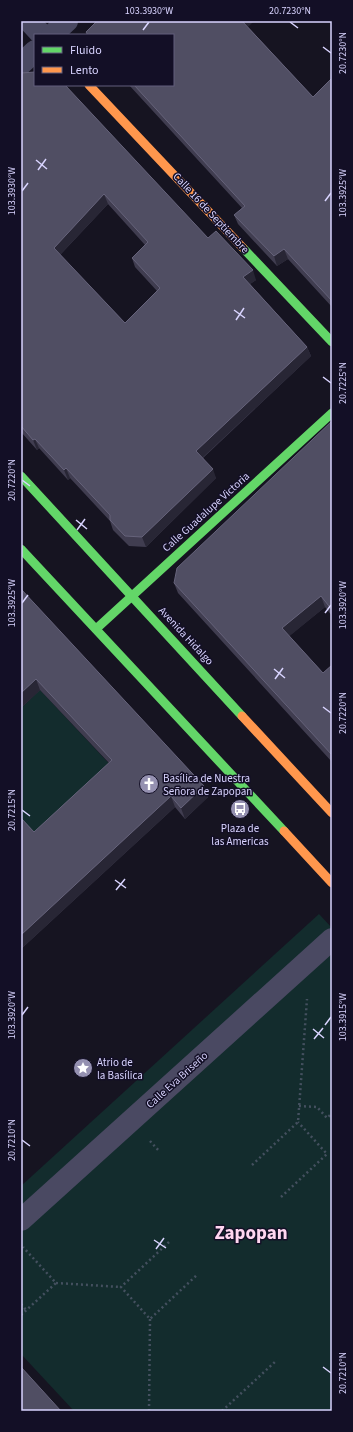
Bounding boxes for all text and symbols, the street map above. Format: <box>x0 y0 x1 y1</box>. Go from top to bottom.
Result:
text: 103.3930°W <box>125 4 173 18</box>
text: 20.7230°N <box>269 4 311 18</box>
text: 20.7230°N <box>336 32 350 74</box>
legend <box>34 34 174 86</box>
text: Fluido <box>70 42 102 59</box>
text: Lento <box>70 62 99 79</box>
text: 103.3930°W <box>5 167 19 215</box>
street label: Calle 16 de Septiembre <box>170 169 253 257</box>
text: 103.3925°W <box>336 169 350 217</box>
text: 20.7225°N <box>336 362 350 404</box>
text: 20.7220°N <box>5 459 19 501</box>
street label: Calle Guadalupe Victoria <box>159 469 253 555</box>
text: 103.3925°W <box>5 579 19 627</box>
text: 103.3920°W <box>336 581 350 629</box>
street label: Avenida Hidalgo <box>155 604 217 668</box>
text: 20.7220°N <box>336 692 350 734</box>
place label: Basílica de Nuestra Señora de Zapopan <box>163 771 252 799</box>
church icon: Basílica de Nuestra Señora de Zapopan <box>138 773 160 795</box>
text: 20.7215°N <box>5 789 19 831</box>
bus stop icon: Plaza de las Americas <box>229 798 251 820</box>
place label: Plaza de las Americas <box>211 821 269 849</box>
text: 103.3920°W <box>5 991 19 1039</box>
text: 103.3915°W <box>336 993 350 1041</box>
street label: Calle Eva Briseño <box>143 1048 211 1112</box>
place label: Atrio de la Basílica <box>97 1055 143 1083</box>
place icon: Atrio de la Basílica <box>72 1057 94 1079</box>
text: 20.7210°N <box>5 1119 19 1161</box>
district label: Zapopan <box>214 1220 288 1247</box>
text: 20.7210°N <box>336 1352 350 1394</box>

